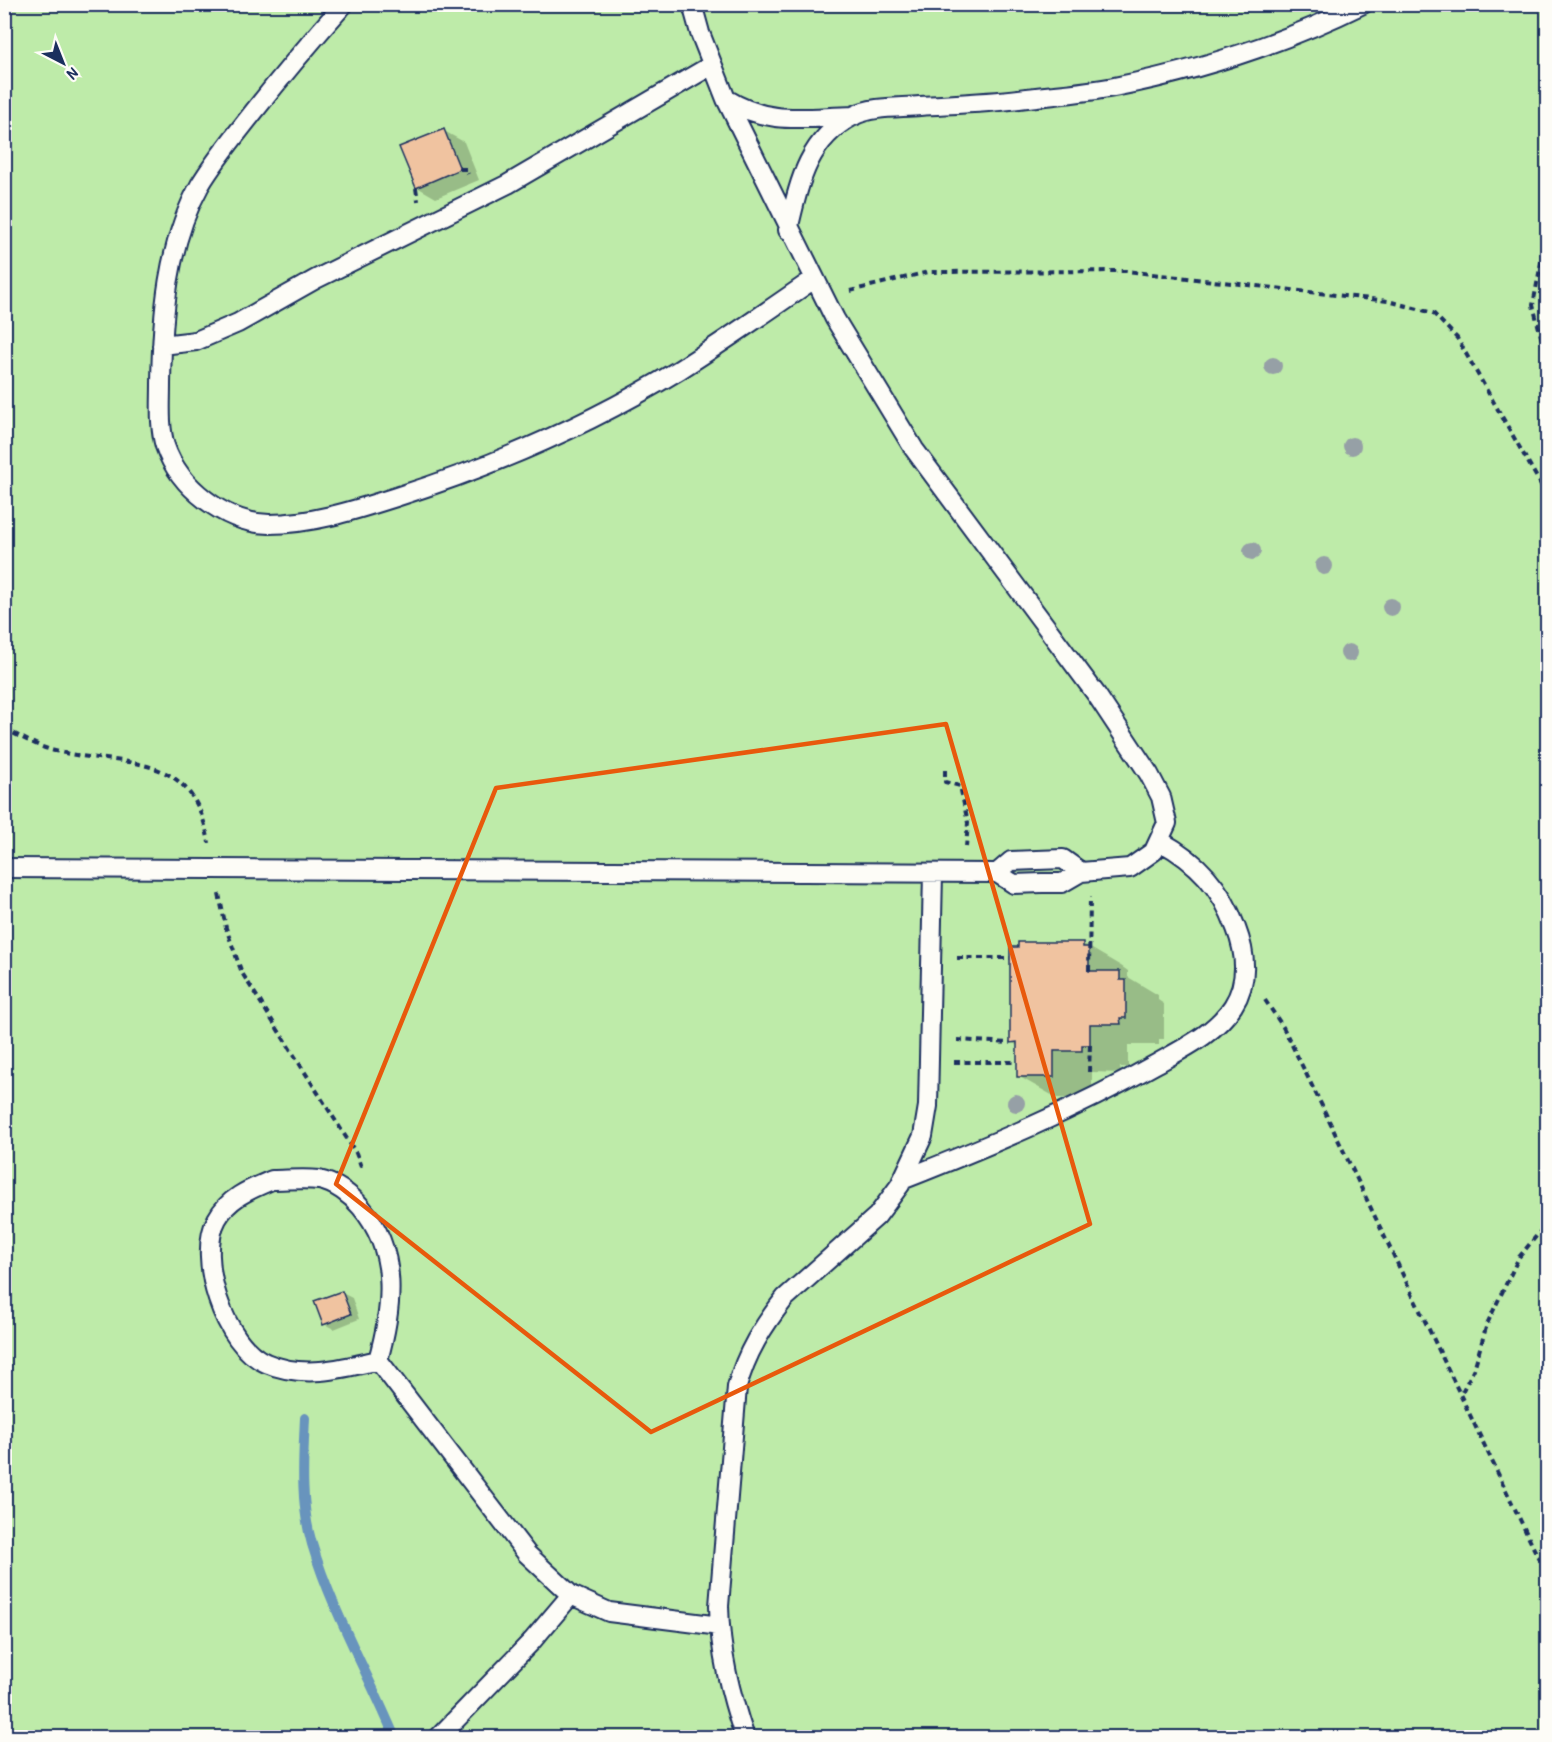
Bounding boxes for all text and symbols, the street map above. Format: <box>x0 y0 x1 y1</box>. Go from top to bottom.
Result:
north arrow <box>33 33 93 93</box>
text: N <box>62 63 84 85</box>

